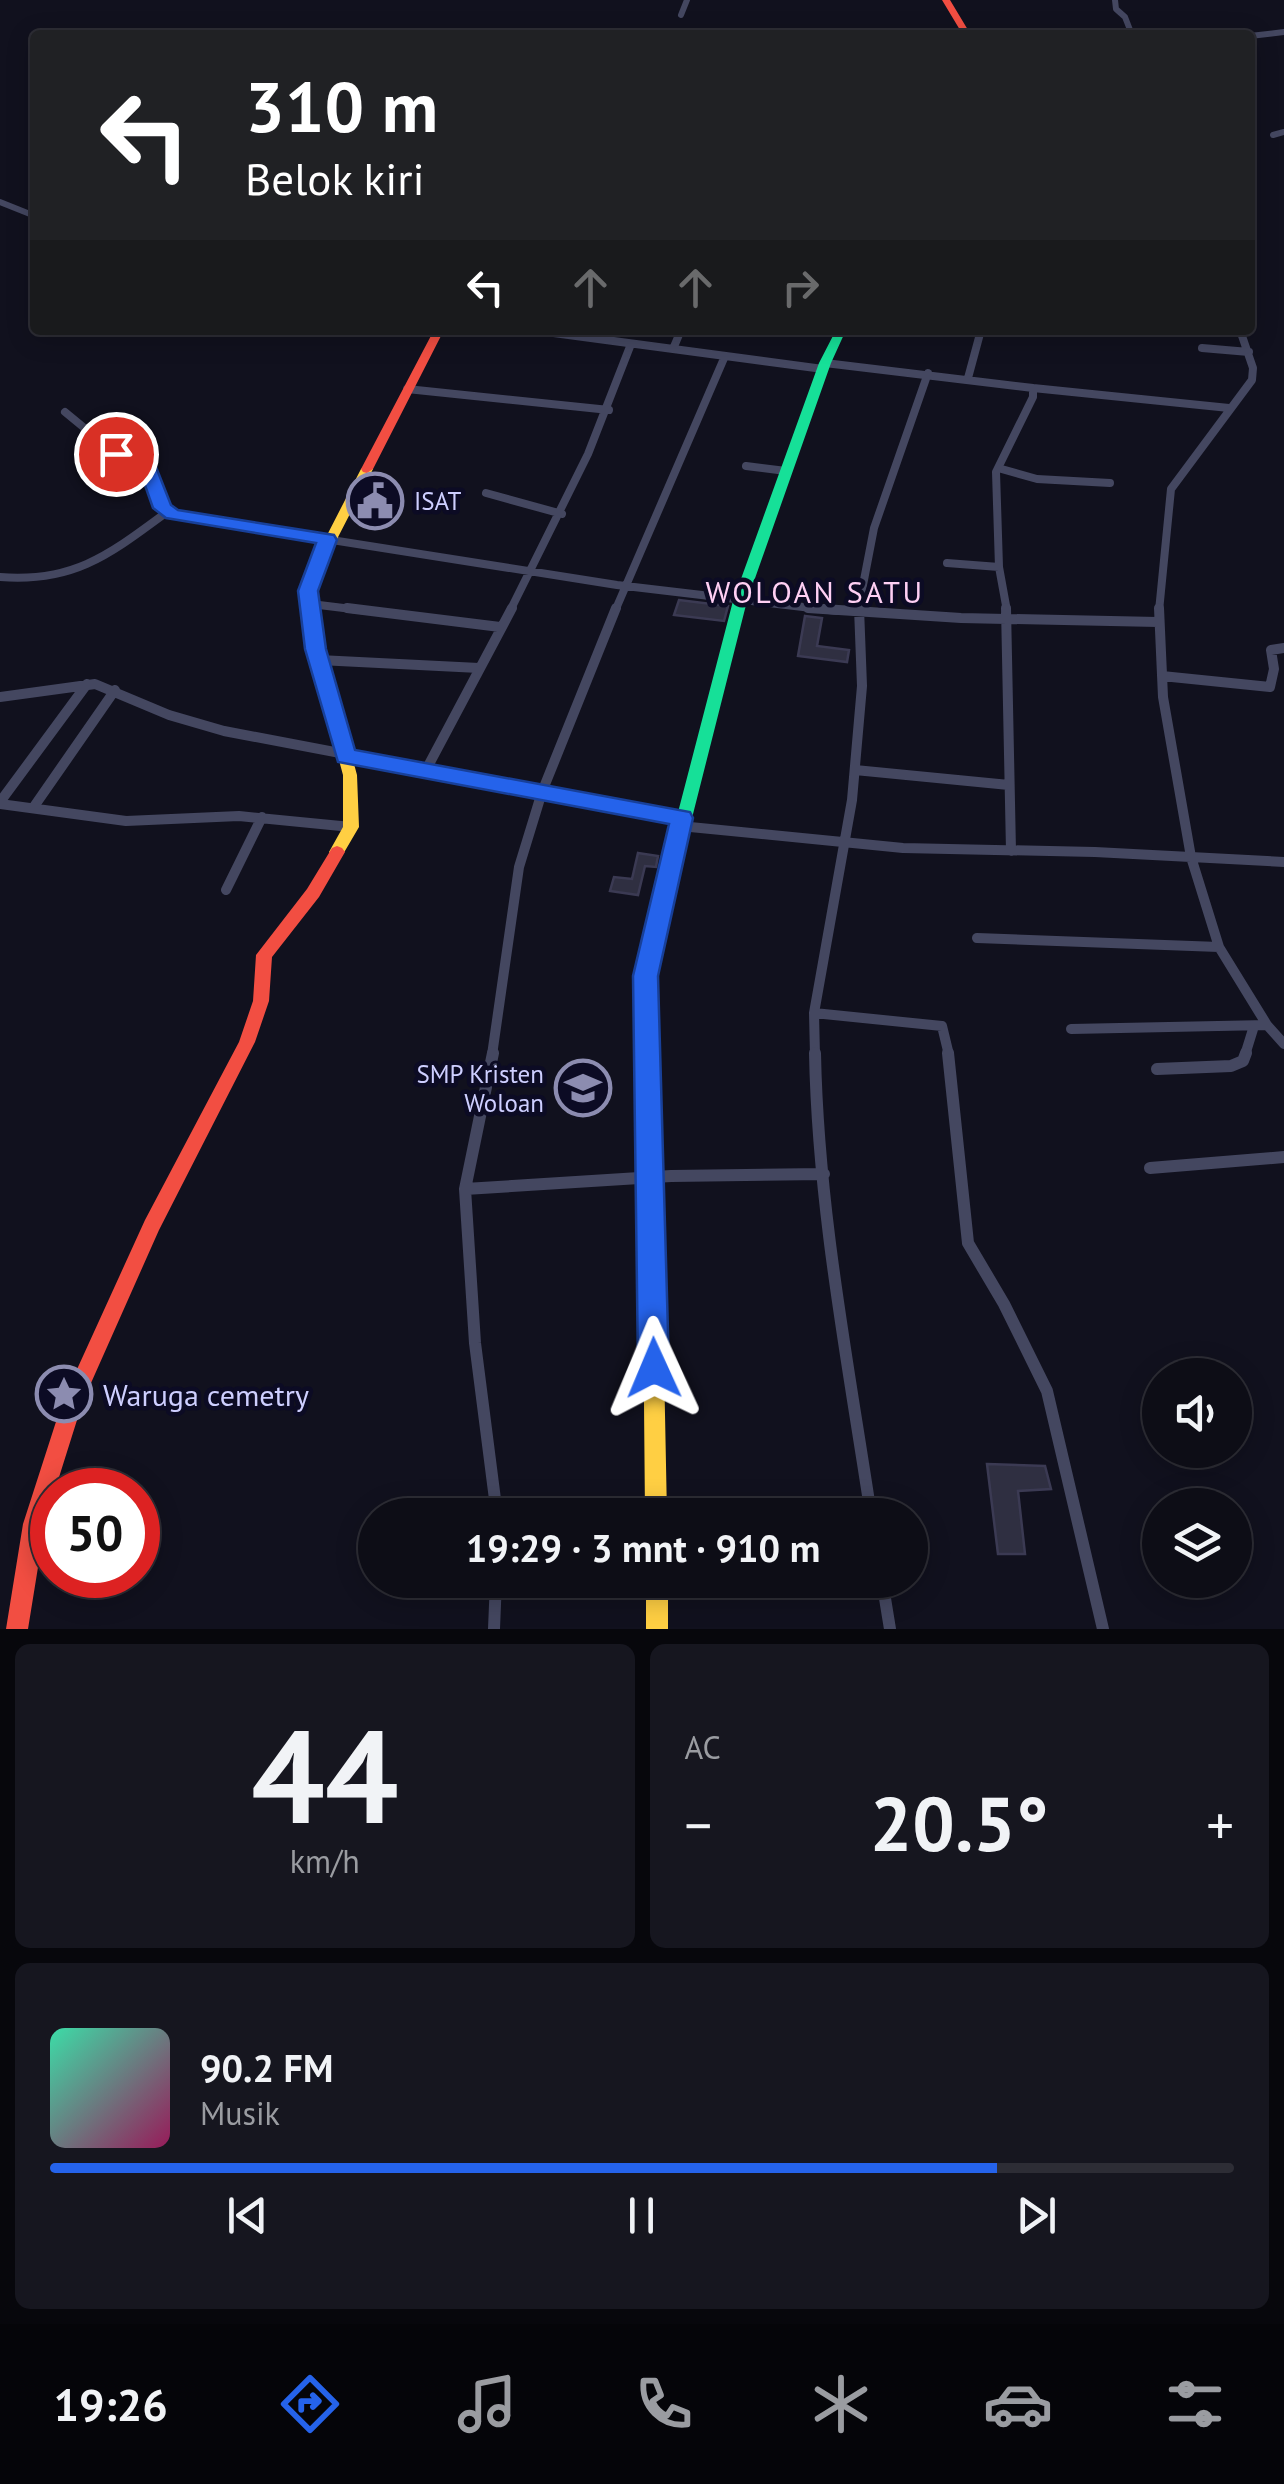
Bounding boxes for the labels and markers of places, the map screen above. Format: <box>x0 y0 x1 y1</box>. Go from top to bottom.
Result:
pin <box>74 412 159 497</box>
public building icon: ISAT <box>345 471 405 531</box>
place label: ISAT <box>414 485 462 517</box>
place label: SMP Kristen Woloan <box>416 1058 544 1119</box>
school or university icon: SMP Kristen Woloan <box>553 1058 613 1118</box>
place icon: Waruga cemetry <box>34 1364 94 1424</box>
place label: Waruga cemetry <box>103 1375 309 1414</box>

